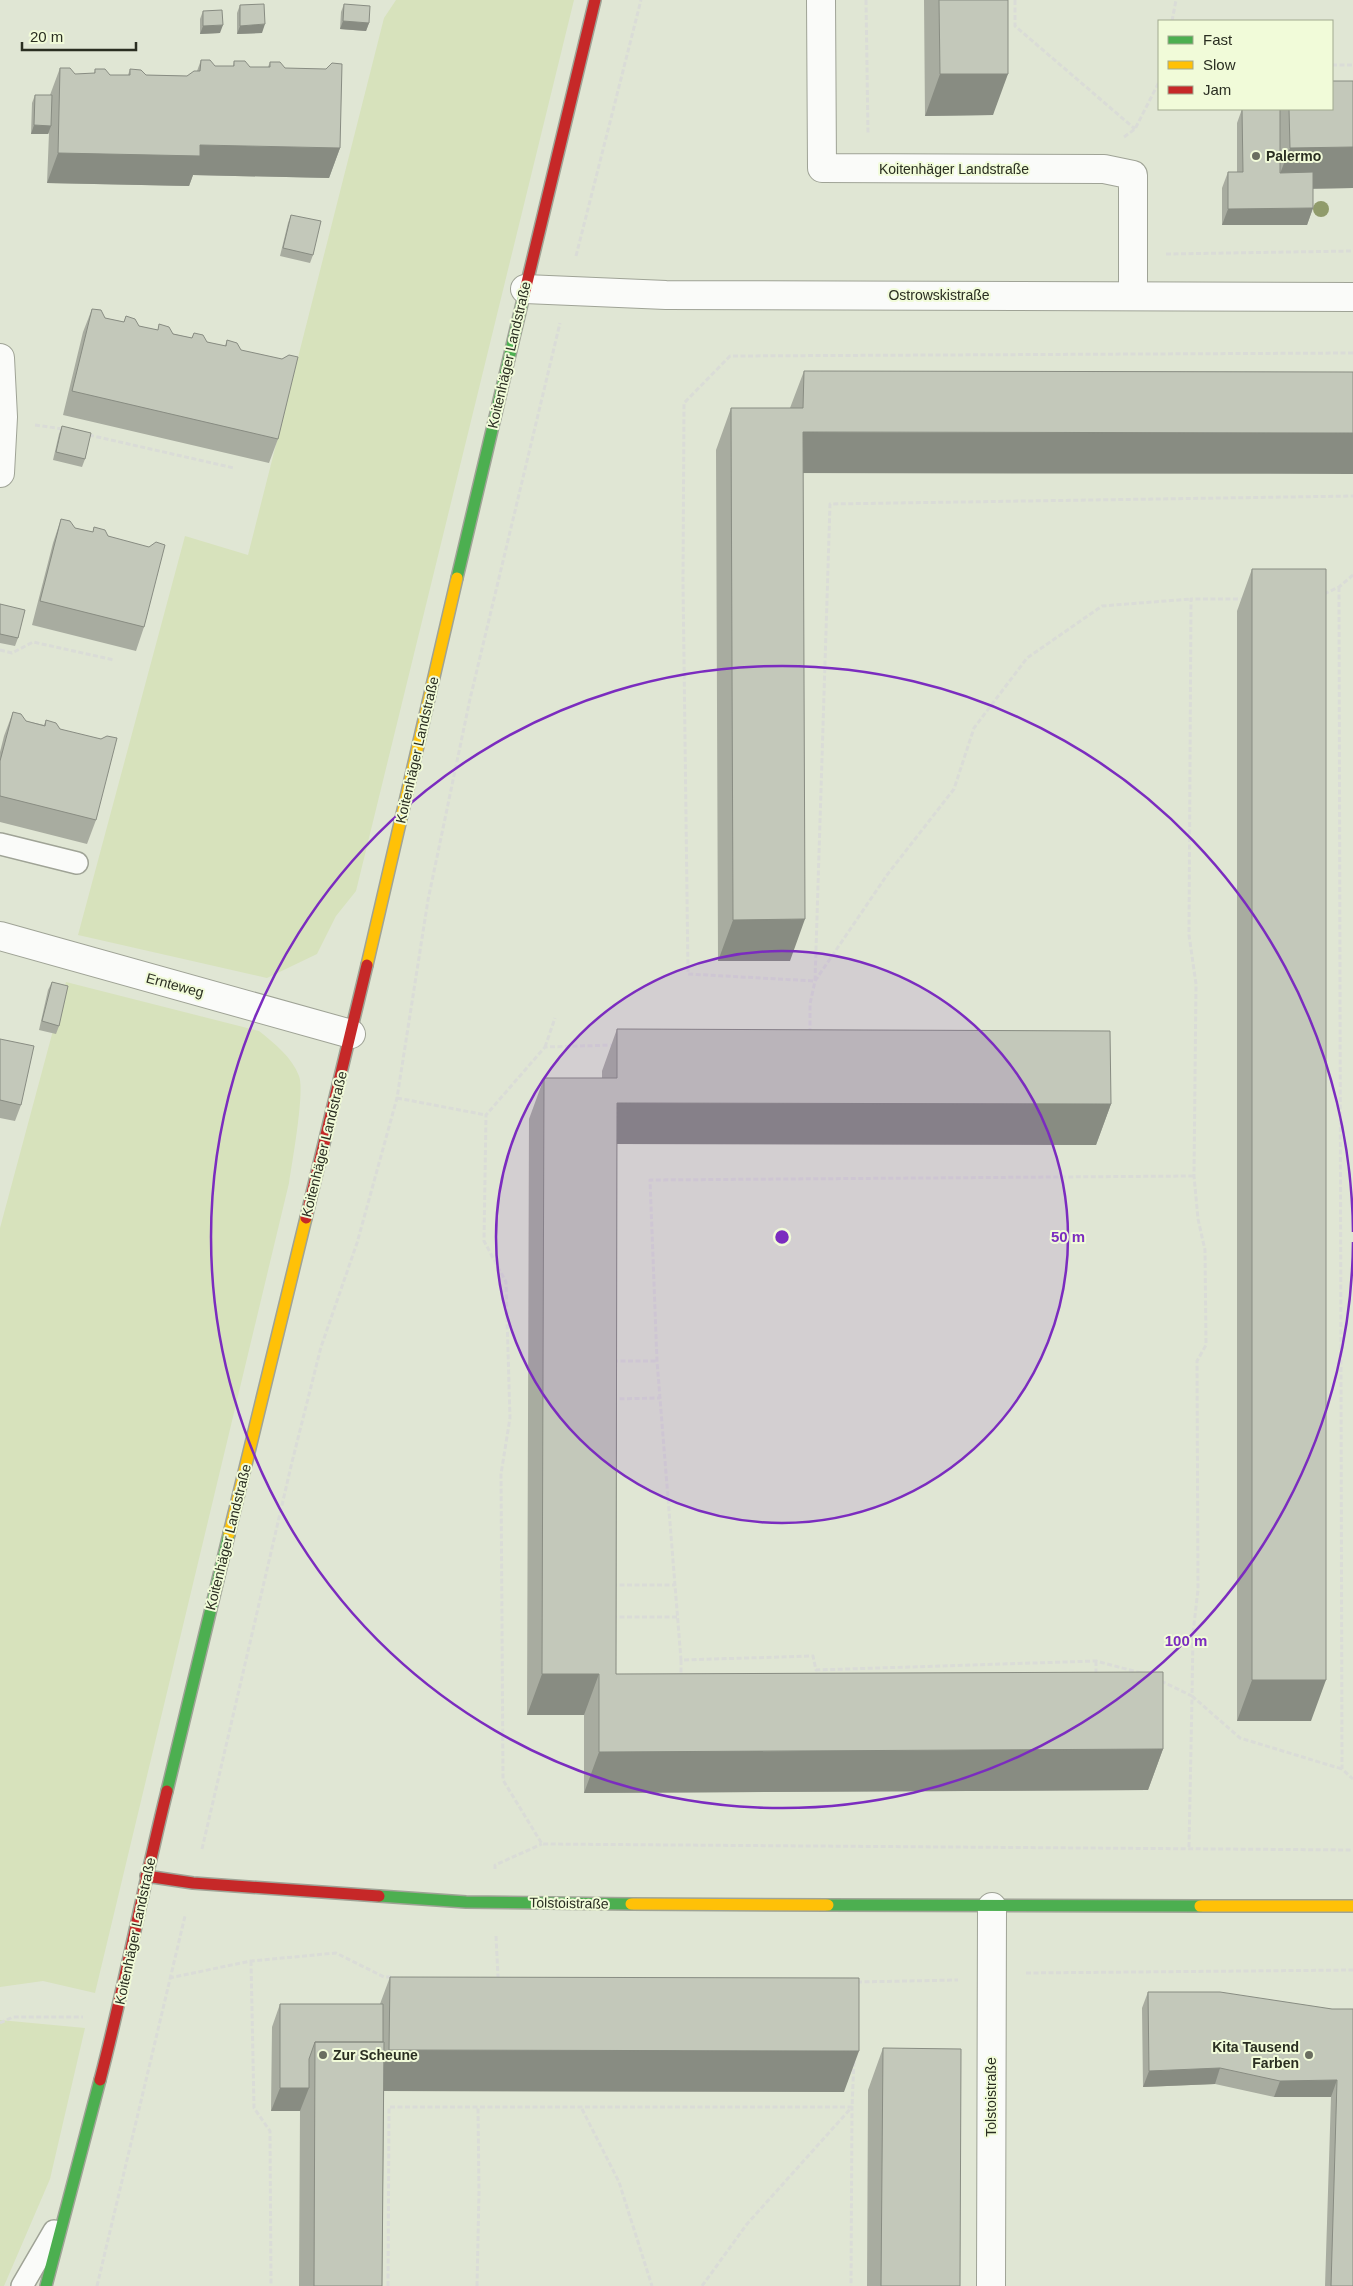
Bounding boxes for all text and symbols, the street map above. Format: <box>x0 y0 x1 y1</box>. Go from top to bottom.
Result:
scale bar <box>22 20 136 52</box>
legend <box>1158 20 1333 110</box>
text: 20 m <box>30 28 63 45</box>
text: Fast <box>1203 31 1233 48</box>
text: Slow <box>1203 56 1236 73</box>
text: Jam <box>1203 81 1231 98</box>
place label: Palermo <box>1266 148 1321 164</box>
marker: Palermo <box>1250 150 1262 162</box>
street label: Koitenhäger Landstraße <box>879 161 1029 177</box>
street label: Koitenhäger Landstraße <box>484 280 534 430</box>
street label: Ostrowskistraße <box>888 287 990 303</box>
street label: Koitenhäger Landstraße <box>392 675 442 825</box>
street label: Ernteweg <box>144 970 206 1000</box>
street label: Koitenhäger Landstraße <box>298 1069 350 1219</box>
centre of rings <box>773 1228 791 1246</box>
text: 50 m <box>1051 1228 1085 1245</box>
street label: Koitenhäger Landstraße <box>202 1462 254 1612</box>
text: 100 m <box>1165 1632 1207 1649</box>
street label: Koitenhäger Landstraße <box>112 1856 158 2006</box>
street label: Tolstoistraße <box>529 1894 609 1912</box>
place label: Kita Tausend Farben <box>1212 2039 1299 2071</box>
place label: Zur Scheune <box>333 2047 418 2063</box>
marker: Zur Scheune <box>317 2049 329 2061</box>
marker: Kita Tausend Farben <box>1303 2049 1315 2061</box>
street label: Tolstoistraße <box>983 2057 999 2137</box>

